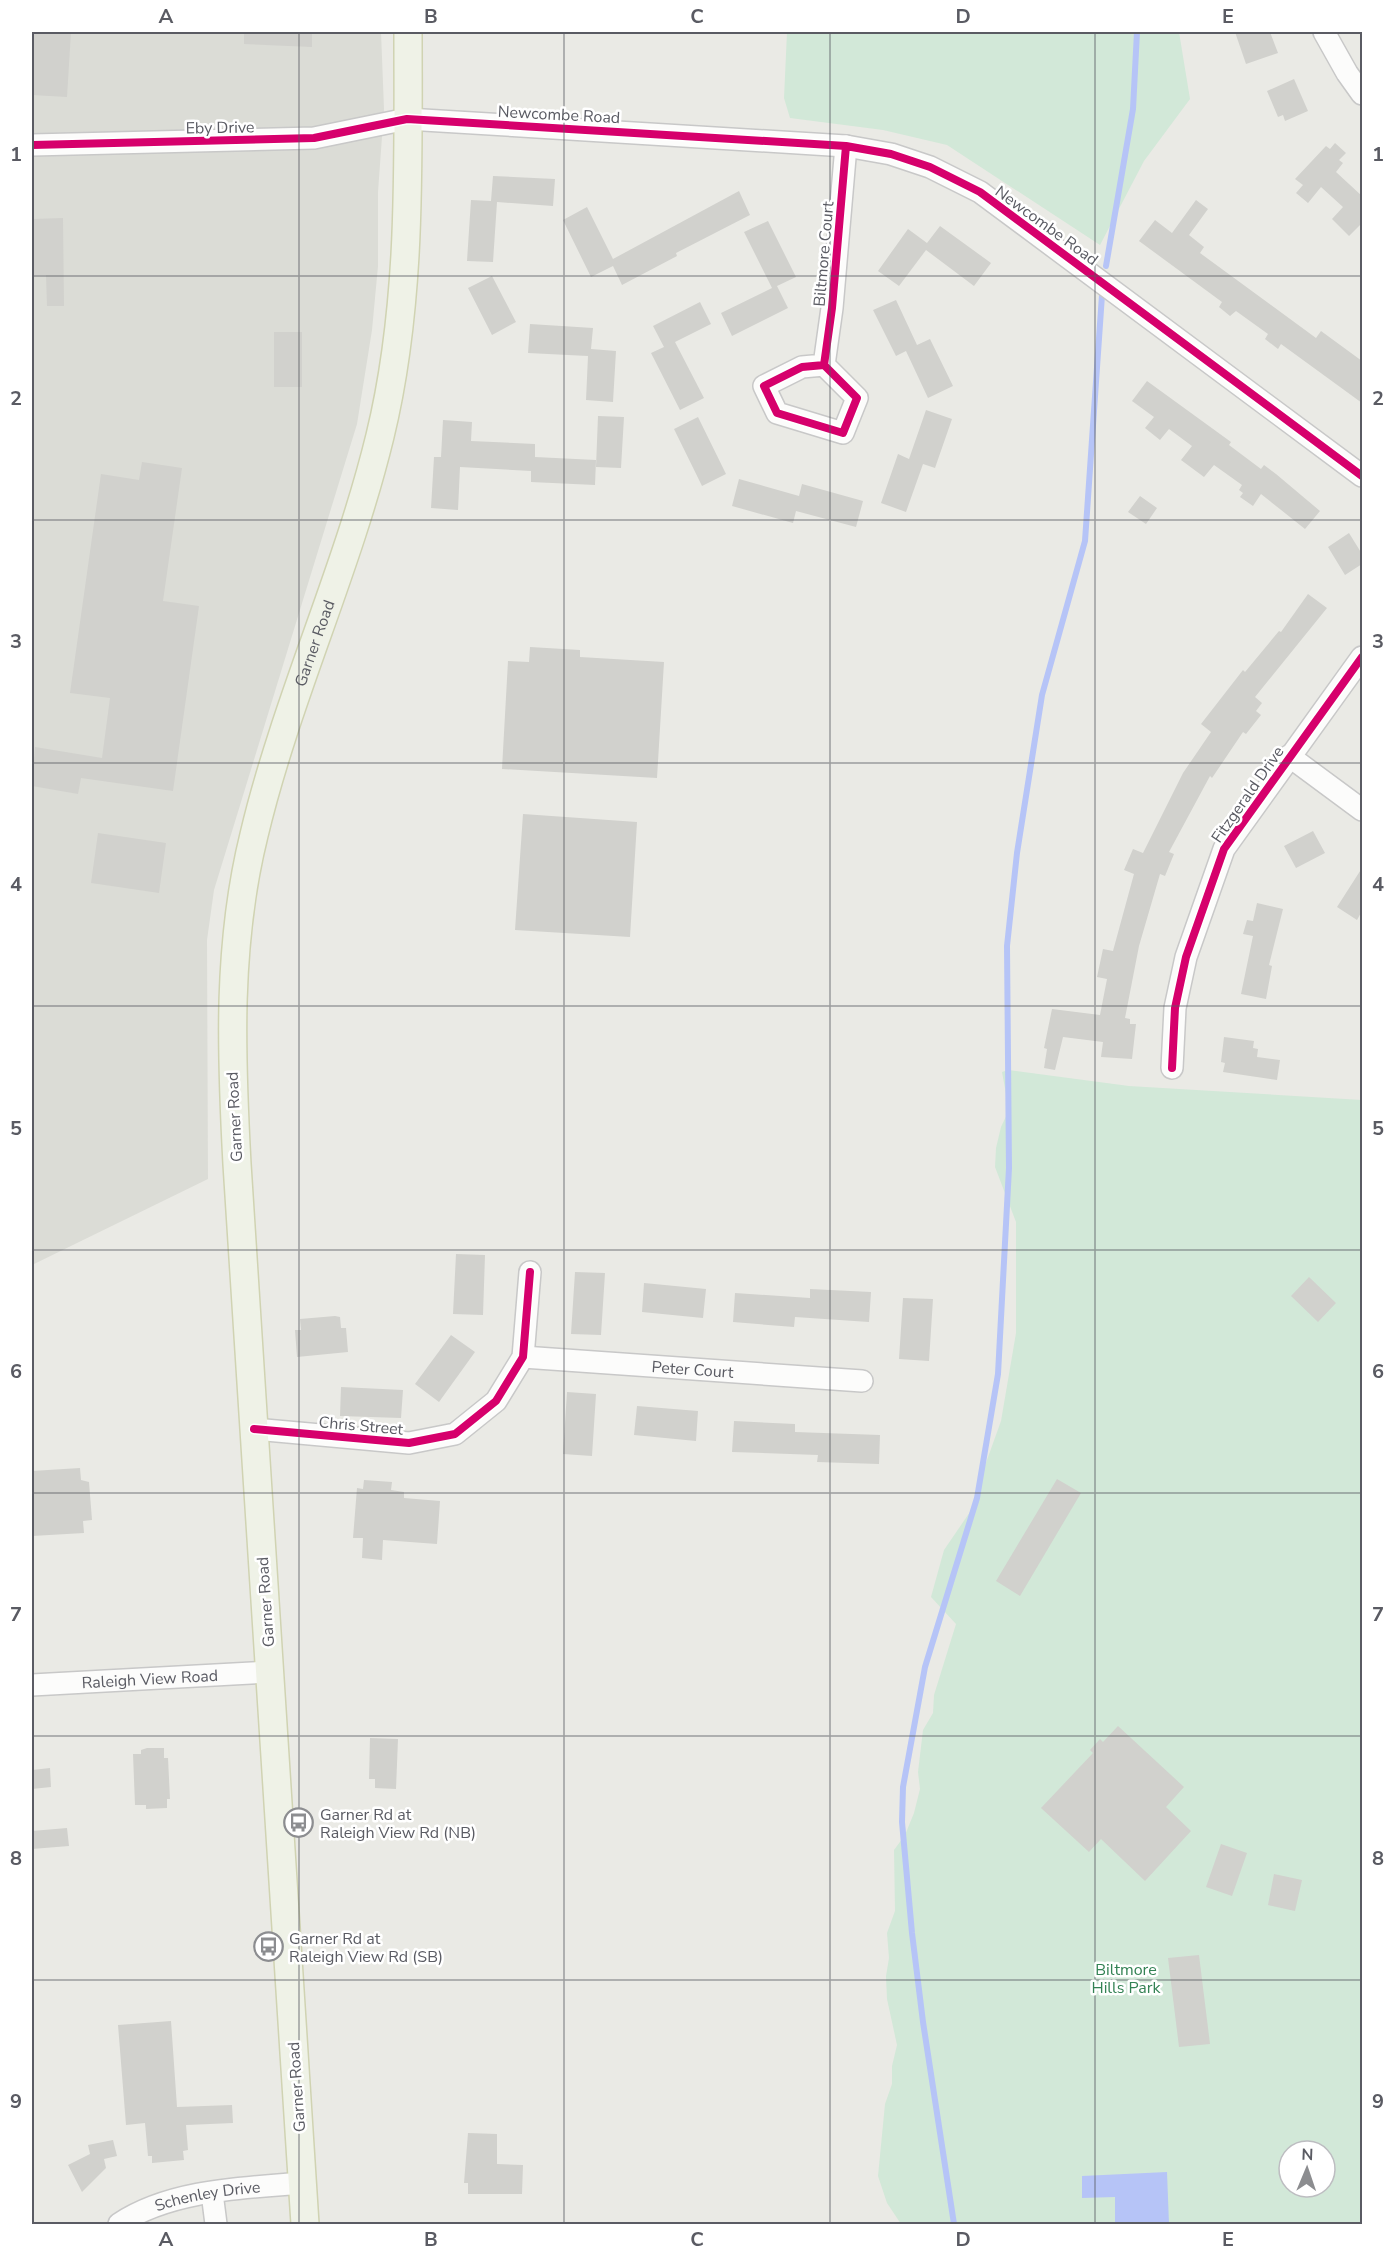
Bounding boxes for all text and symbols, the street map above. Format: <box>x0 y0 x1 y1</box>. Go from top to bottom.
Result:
text: A <box>159 3 174 30</box>
text: B <box>424 3 438 30</box>
text: C <box>690 3 704 30</box>
text: D <box>955 3 971 30</box>
text: E <box>1222 3 1234 30</box>
street label: Newcombe Road <box>497 101 621 129</box>
street label: Eby Drive <box>185 116 255 140</box>
text: 1 <box>10 141 22 168</box>
text: 1 <box>1372 141 1384 168</box>
street label: Newcombe Road <box>990 181 1102 271</box>
street label: Biltmore Court <box>808 200 840 308</box>
text: 2 <box>10 385 22 412</box>
text: 2 <box>1372 385 1384 412</box>
street label: Garner Road <box>290 597 340 690</box>
text: 3 <box>10 628 22 655</box>
text: 3 <box>1372 628 1384 655</box>
street label: Fitzgerald Drive <box>1206 742 1289 847</box>
text: 4 <box>10 871 22 898</box>
text: 4 <box>1372 871 1384 898</box>
street label: Garner Road <box>222 1071 248 1163</box>
text: 5 <box>10 1115 22 1142</box>
text: 5 <box>1372 1115 1384 1142</box>
street label: Peter Court <box>651 1356 735 1384</box>
text: 6 <box>10 1358 22 1385</box>
text: 6 <box>1372 1358 1384 1385</box>
street label: Chris Street <box>318 1411 404 1441</box>
street label: Garner Road <box>252 1556 280 1648</box>
text: 7 <box>10 1601 22 1628</box>
text: 7 <box>1372 1601 1384 1628</box>
street label: Raleigh View Road <box>81 1665 219 1694</box>
place label: Garner Rd at Raleigh View Rd (NB) <box>320 1804 476 1844</box>
bus stop icon: Garner Rd at Raleigh View Rd (NB) <box>283 1807 315 1839</box>
text: 8 <box>10 1845 22 1872</box>
text: 8 <box>1372 1845 1384 1872</box>
place label: Garner Rd at Raleigh View Rd (SB) <box>289 1928 443 1968</box>
bus stop icon: Garner Rd at Raleigh View Rd (SB) <box>252 1931 284 1963</box>
park label: Biltmore Hills Park <box>1091 1959 1162 1999</box>
street label: Garner Road <box>283 2041 311 2133</box>
text: 9 <box>10 2088 22 2115</box>
text: 9 <box>1372 2088 1384 2115</box>
north arrow <box>1277 2139 1337 2199</box>
text: N <box>1301 2144 1314 2166</box>
street label: Schenley Drive <box>152 2176 261 2217</box>
text: A <box>159 2226 174 2253</box>
text: B <box>424 2226 438 2253</box>
text: C <box>690 2226 704 2253</box>
text: D <box>955 2226 971 2253</box>
text: E <box>1222 2226 1234 2253</box>

